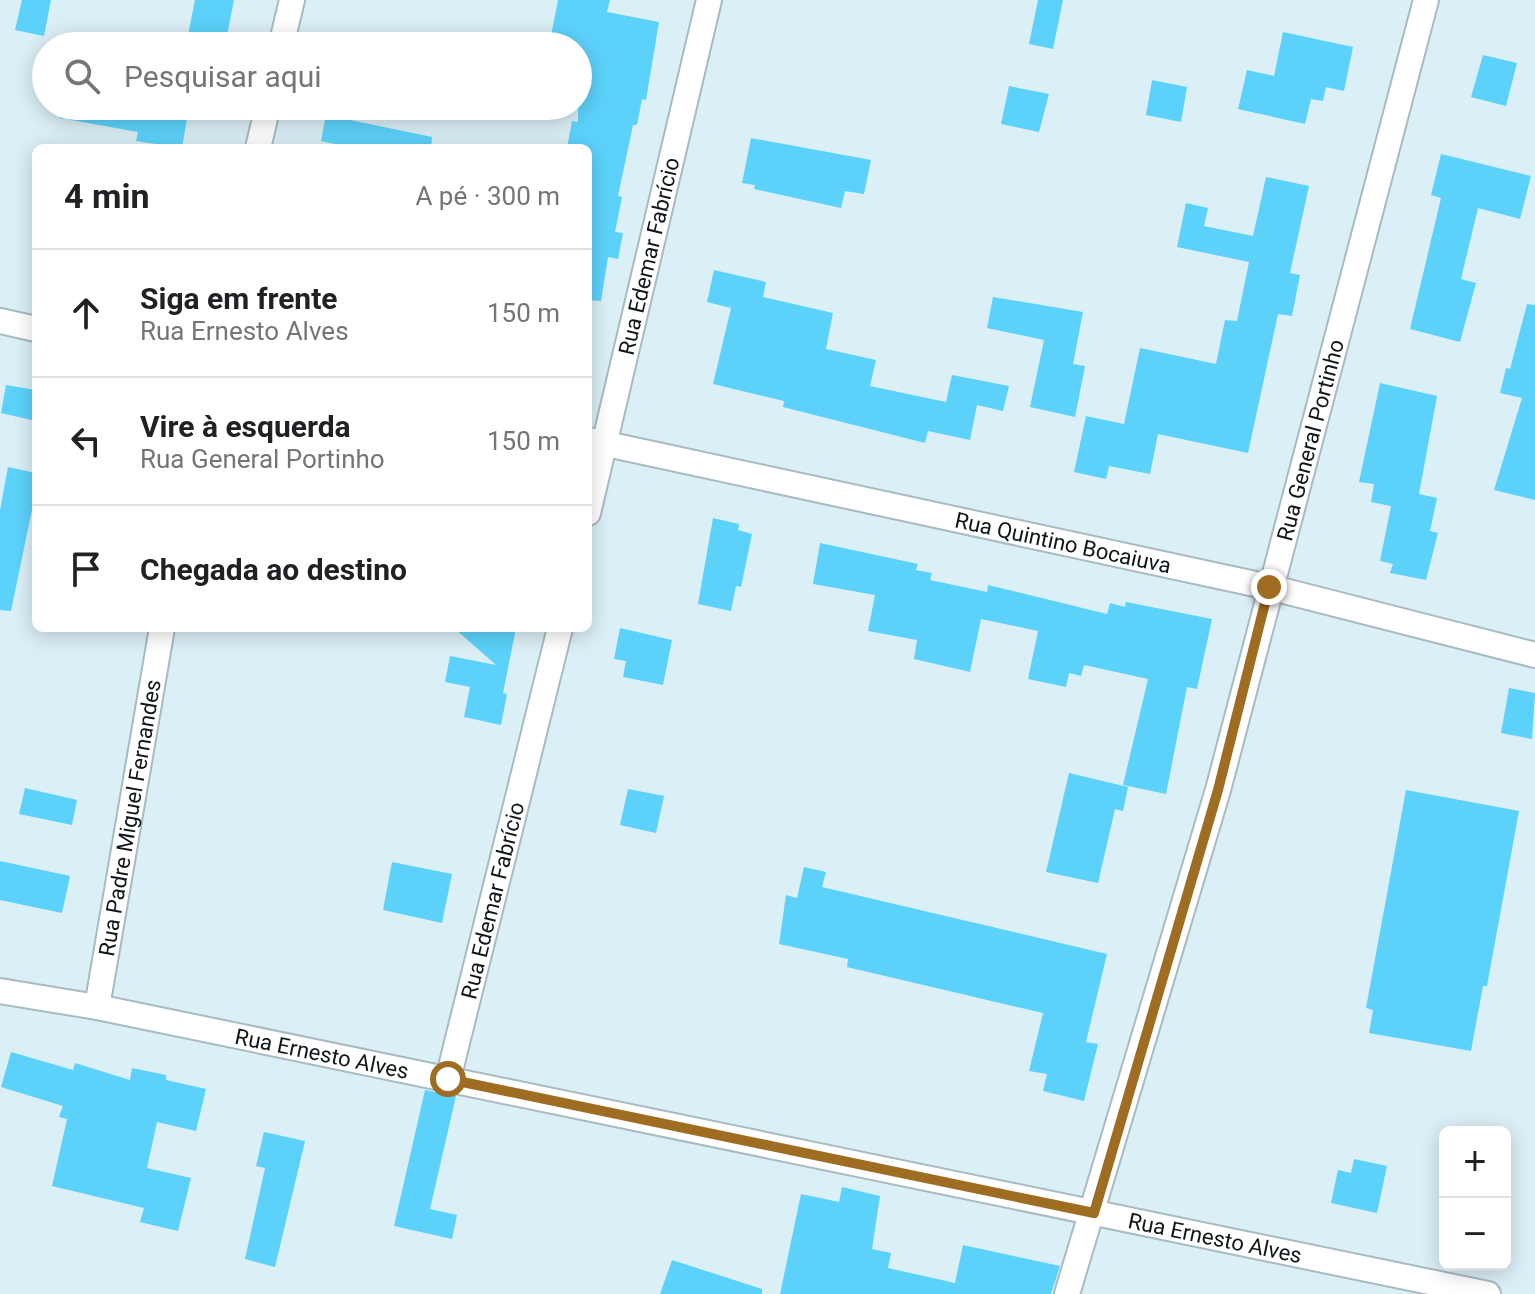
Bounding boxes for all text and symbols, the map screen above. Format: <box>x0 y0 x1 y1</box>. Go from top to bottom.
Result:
search box <box>32 32 592 120</box>
icon: search <box>60 54 104 98</box>
text: Pesquisar aqui <box>124 59 322 94</box>
street label: Rua Edemar Fabrício <box>613 155 684 357</box>
text: 4 min <box>64 176 149 216</box>
text: A pé · 300 m <box>415 181 560 211</box>
text: Siga em frente <box>140 281 338 316</box>
icon: ahead <box>64 291 108 335</box>
text: 150 m <box>487 298 560 328</box>
text: Rua Ernesto Alves <box>140 316 349 346</box>
street label: Rua General Portinho <box>1272 337 1349 543</box>
text: Vire à esquerda <box>140 409 351 444</box>
icon: left <box>64 419 108 463</box>
text: 150 m <box>487 426 560 456</box>
text: Rua General Portinho <box>140 444 385 474</box>
street label: Rua Quintino Bocaiuva <box>953 507 1173 578</box>
icon: arrive <box>64 547 108 591</box>
text: Chegada ao destino <box>140 552 407 587</box>
route end <box>1251 569 1287 605</box>
street label: Rua Padre Miguel Fernandes <box>93 678 165 958</box>
street label: Rua Edemar Fabrício <box>456 799 529 1002</box>
street label: Rua Ernesto Alves <box>233 1023 411 1083</box>
route start <box>430 1061 466 1097</box>
map controls <box>1439 1126 1511 1270</box>
button: + <box>1439 1126 1511 1198</box>
button: − <box>1439 1198 1511 1270</box>
street label: Rua Ernesto Alves <box>1126 1208 1304 1268</box>

